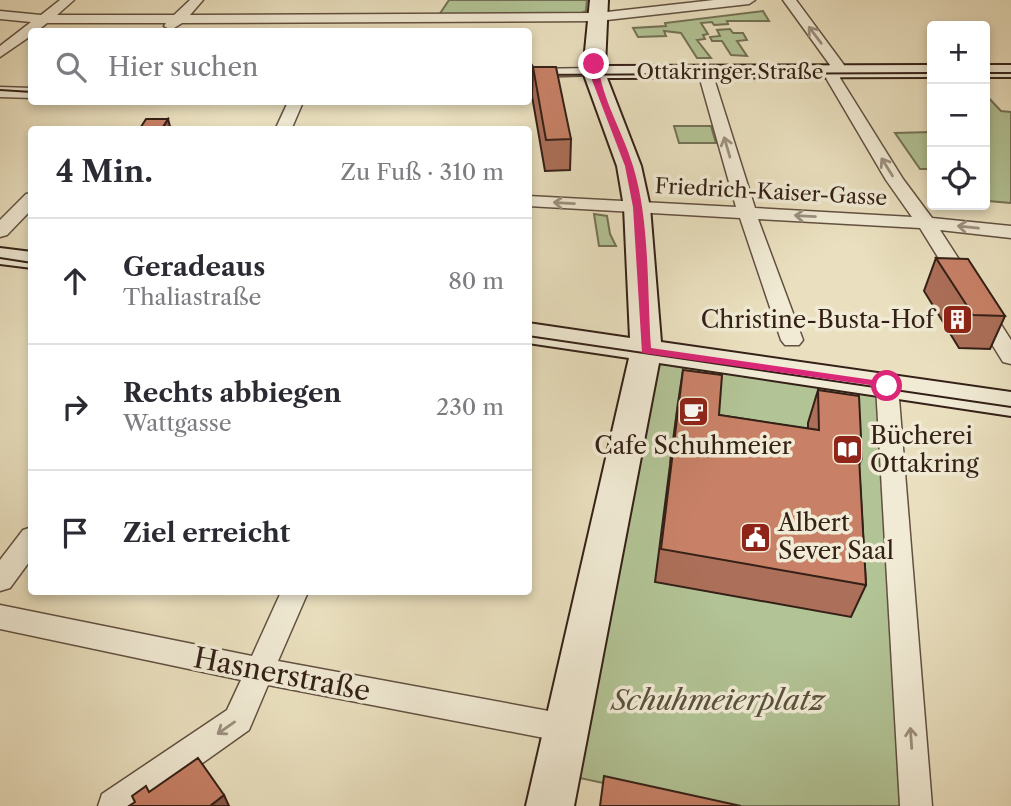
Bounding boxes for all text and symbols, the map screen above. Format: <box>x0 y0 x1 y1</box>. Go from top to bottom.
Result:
map controls <box>927 21 990 210</box>
button: + <box>927 21 990 84</box>
one-way arrow <box>808 26 822 45</box>
search box <box>28 28 532 105</box>
icon: search <box>52 48 90 86</box>
route end <box>578 48 609 79</box>
text: Hier suchen <box>108 51 258 83</box>
street label: Ottakringer Straße <box>637 59 823 84</box>
button: − <box>927 84 990 147</box>
one-way arrow <box>720 137 733 159</box>
button: locate <box>927 147 990 210</box>
text: 4 Min. <box>56 153 153 190</box>
text: Zu Fuß · 310 m <box>341 158 504 186</box>
one-way arrow <box>879 158 894 177</box>
street label: Friedrich-Kaiser-Gasse <box>654 173 888 210</box>
one-way arrow <box>553 196 575 209</box>
one-way arrow <box>794 209 817 222</box>
one-way arrow <box>958 221 980 234</box>
text: Geradeaus <box>123 251 265 283</box>
icon: ahead <box>56 262 94 300</box>
text: 80 m <box>448 267 504 295</box>
text: Thaliastraße <box>123 283 261 311</box>
building icon: Christine-Busta-Hof <box>940 303 974 337</box>
place label: Christine-Busta-Hof <box>701 305 936 334</box>
route start <box>871 370 902 401</box>
text: Rechts abbiegen <box>123 377 341 409</box>
icon: right <box>56 388 94 426</box>
text: 230 m <box>436 393 504 421</box>
cafe icon: Cafe Schuhmeier <box>676 395 710 429</box>
text: Wattgasse <box>123 409 232 437</box>
place label: Bücherei Ottakring <box>870 421 979 478</box>
place label: Cafe Schuhmeier <box>594 431 792 460</box>
library icon: Bücherei Ottakring <box>830 433 864 467</box>
place label: Albert Sever Saal <box>777 508 894 565</box>
icon: arrive <box>56 514 94 552</box>
text: Ziel erreicht <box>123 517 290 549</box>
public building icon: Albert Sever Saal <box>738 520 772 554</box>
street label: Hasnerstraße <box>191 640 373 708</box>
park label: Schuhmeierplatz <box>609 683 827 717</box>
one-way arrow <box>217 721 236 735</box>
one-way arrow <box>905 727 918 750</box>

